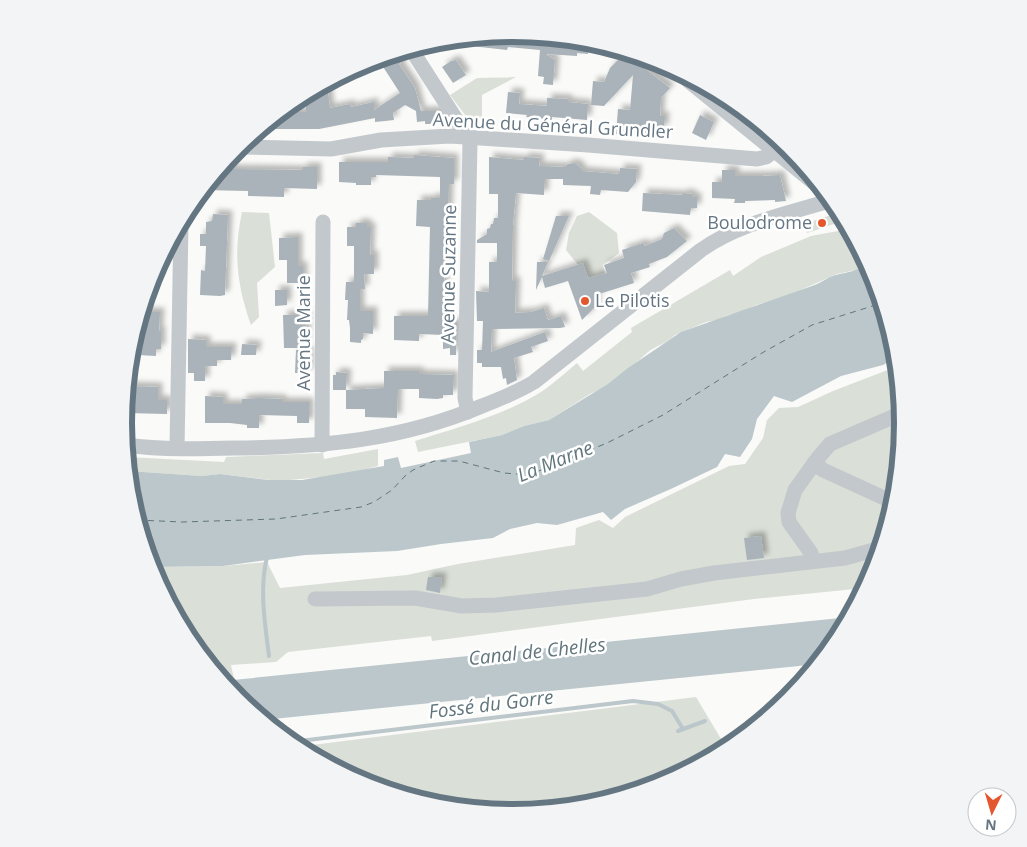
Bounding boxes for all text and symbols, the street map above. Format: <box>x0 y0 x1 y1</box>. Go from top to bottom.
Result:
street label: Avenue du Général Grundler <box>432 107 674 143</box>
street label: Avenue Suzanne <box>435 204 461 344</box>
place label: Boulodrome <box>707 210 812 234</box>
marker: Boulodrome <box>816 217 828 229</box>
street label: Avenue Marie <box>291 275 315 391</box>
place label: Le Pilotis <box>595 288 669 312</box>
marker: Le Pilotis <box>579 295 591 307</box>
water label: La Marne <box>513 434 597 488</box>
water label: Canal de Chelles <box>467 631 607 671</box>
water label: Fossé du Gorre <box>427 683 555 725</box>
north arrow <box>967 787 1017 837</box>
text: N <box>984 815 997 835</box>

